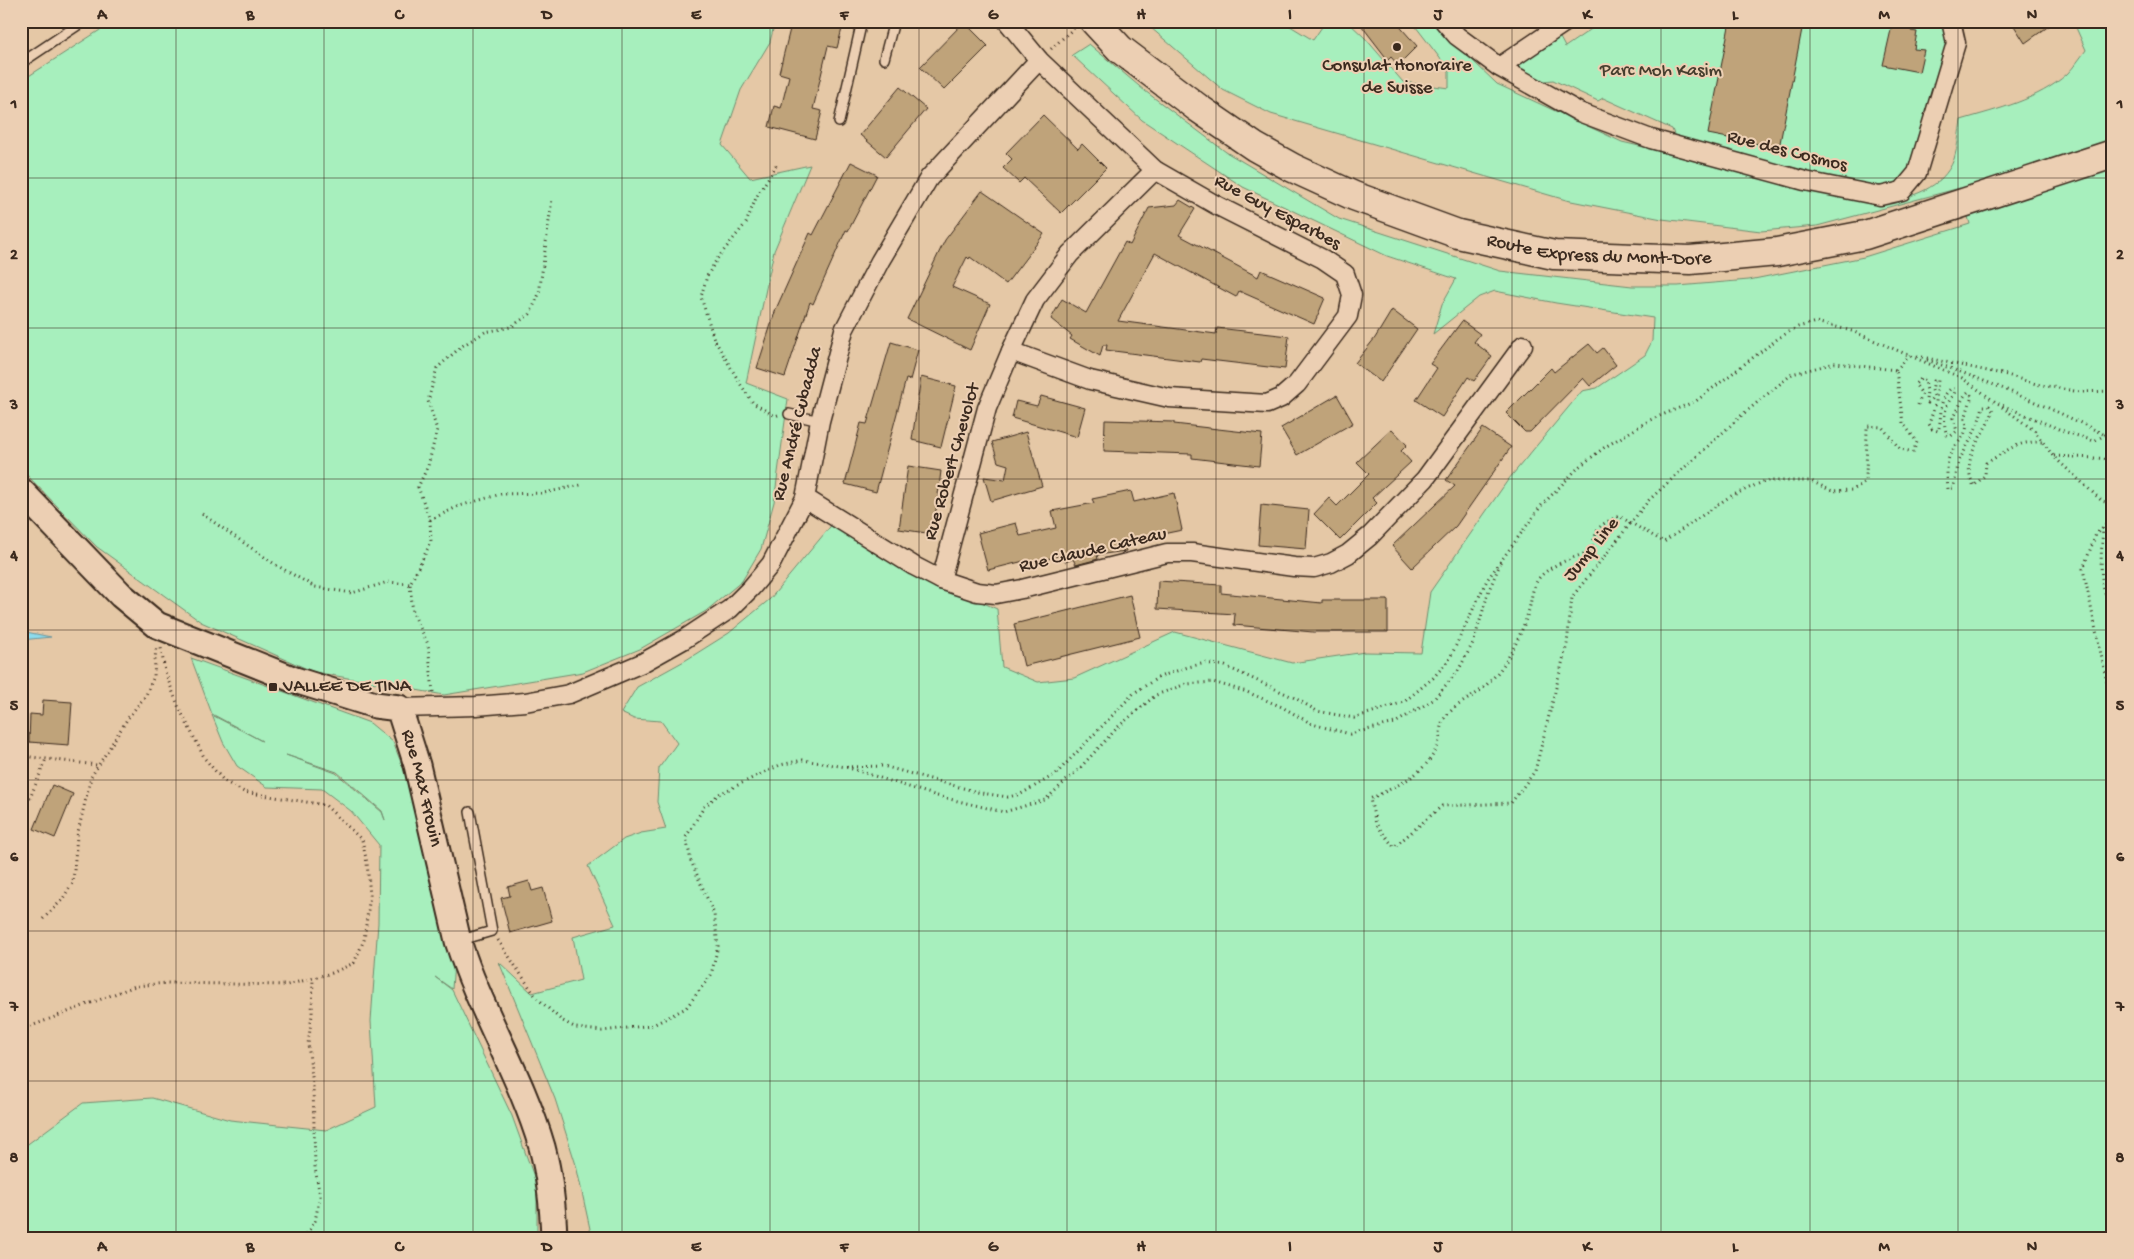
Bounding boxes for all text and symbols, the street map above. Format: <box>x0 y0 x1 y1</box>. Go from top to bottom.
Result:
text: A <box>96 7 108 26</box>
text: B <box>245 7 255 26</box>
text: C <box>394 7 405 26</box>
text: D <box>540 7 553 26</box>
text: E <box>691 7 702 26</box>
text: F <box>839 7 850 26</box>
text: G <box>988 7 999 26</box>
text: H <box>1136 7 1146 26</box>
text: I <box>1288 7 1292 26</box>
text: J <box>1433 7 1444 26</box>
text: K <box>1582 7 1594 26</box>
text: L <box>1732 7 1739 26</box>
text: M <box>1878 7 1890 26</box>
text: N <box>2027 7 2038 26</box>
marker: Consulat Honoraire de Suisse <box>1391 41 1403 53</box>
place label: Consulat Honoraire de Suisse <box>1322 55 1472 100</box>
park label: Parc Moh Kasim <box>1599 60 1723 83</box>
text: 1 <box>10 96 17 115</box>
text: 1 <box>2116 96 2123 115</box>
street label: Rue des Cosmos <box>1724 126 1850 178</box>
street label: Rue Guy Esparbes <box>1210 170 1345 257</box>
street label: Route Express du Mont-Dore <box>1484 229 1713 272</box>
text: 2 <box>10 247 18 266</box>
text: 2 <box>2116 247 2124 266</box>
street label: Rue André Cubadda <box>768 343 829 504</box>
street label: Rue Robert Chevolot <box>920 379 987 543</box>
text: 3 <box>9 397 18 416</box>
text: 3 <box>2115 397 2124 416</box>
street label: Jump Line <box>1559 513 1625 587</box>
street label: Rue Claude Cateau <box>1017 523 1169 579</box>
text: 4 <box>9 548 18 567</box>
text: 4 <box>2115 548 2124 567</box>
place label: VALLEE DE TINA <box>282 676 413 699</box>
marker: VALLEE DE TINA <box>267 681 279 693</box>
text: 5 <box>10 698 19 717</box>
text: 5 <box>2116 698 2125 717</box>
street label: Rue Max Frouin <box>395 727 447 849</box>
text: 6 <box>10 849 19 868</box>
text: 6 <box>2116 849 2125 868</box>
text: 7 <box>9 999 19 1018</box>
text: 7 <box>2115 999 2125 1018</box>
text: 8 <box>10 1150 19 1169</box>
text: 8 <box>2116 1150 2125 1169</box>
text: A <box>96 1239 108 1258</box>
text: B <box>245 1239 255 1258</box>
text: C <box>394 1239 405 1258</box>
text: D <box>540 1239 553 1258</box>
text: E <box>691 1239 702 1258</box>
text: F <box>839 1239 850 1258</box>
text: G <box>988 1239 999 1258</box>
text: H <box>1136 1239 1146 1258</box>
text: I <box>1288 1239 1292 1258</box>
text: J <box>1433 1239 1444 1258</box>
text: K <box>1582 1239 1594 1258</box>
text: L <box>1732 1239 1739 1258</box>
text: M <box>1878 1239 1890 1258</box>
text: N <box>2027 1239 2038 1258</box>

